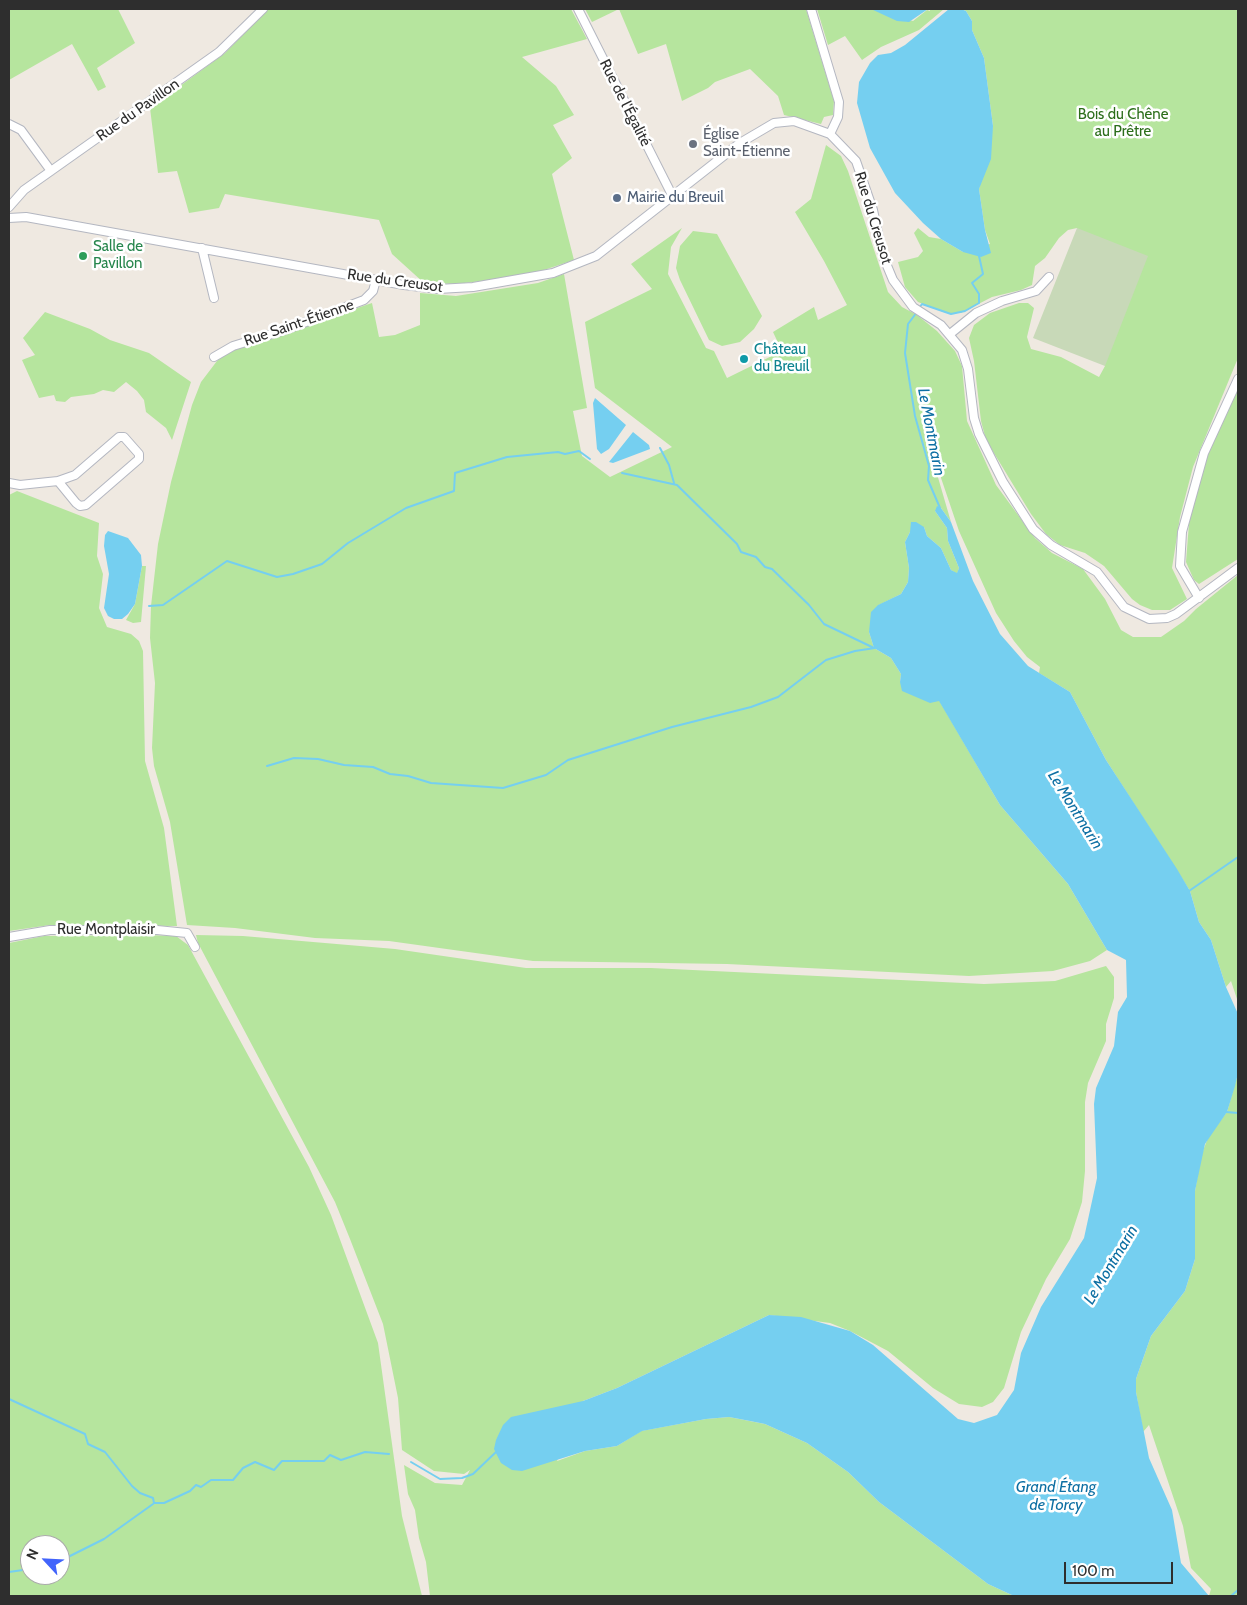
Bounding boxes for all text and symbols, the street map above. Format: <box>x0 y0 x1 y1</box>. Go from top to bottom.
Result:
street label: Rue de l'Égalité <box>595 56 655 150</box>
street label: Rue du Pavillon <box>93 75 183 145</box>
park label: Bois du Chêne au Prêtre <box>1078 106 1168 141</box>
place label: Église Saint-Étienne <box>703 126 790 161</box>
marker: Église Saint-Étienne <box>687 138 699 150</box>
street label: Rue du Creusot <box>850 169 896 267</box>
place label: Mairie du Breuil <box>627 189 724 207</box>
marker: Mairie du Breuil <box>611 192 623 204</box>
place label: Salle de Pavillon <box>93 238 143 273</box>
marker: Salle de Pavillon <box>77 250 89 262</box>
street label: Rue du Creusot <box>346 265 444 297</box>
street label: Rue Saint-Étienne <box>242 296 356 350</box>
place label: Château du Breuil <box>754 341 809 376</box>
marker: Château du Breuil <box>738 353 750 365</box>
water label: Le Montmarin <box>913 387 949 477</box>
water label: Le Montmarin <box>1043 767 1107 853</box>
street label: Rue Montplaisir <box>57 921 155 939</box>
water label: Le Montmarin <box>1080 1222 1142 1308</box>
water label: Grand Étang de Torcy <box>1016 1477 1096 1515</box>
north arrow <box>20 1535 70 1585</box>
text: N <box>22 1546 43 1562</box>
scale bar <box>1067 1552 1176 1584</box>
text: 100 m <box>1072 1562 1114 1580</box>

